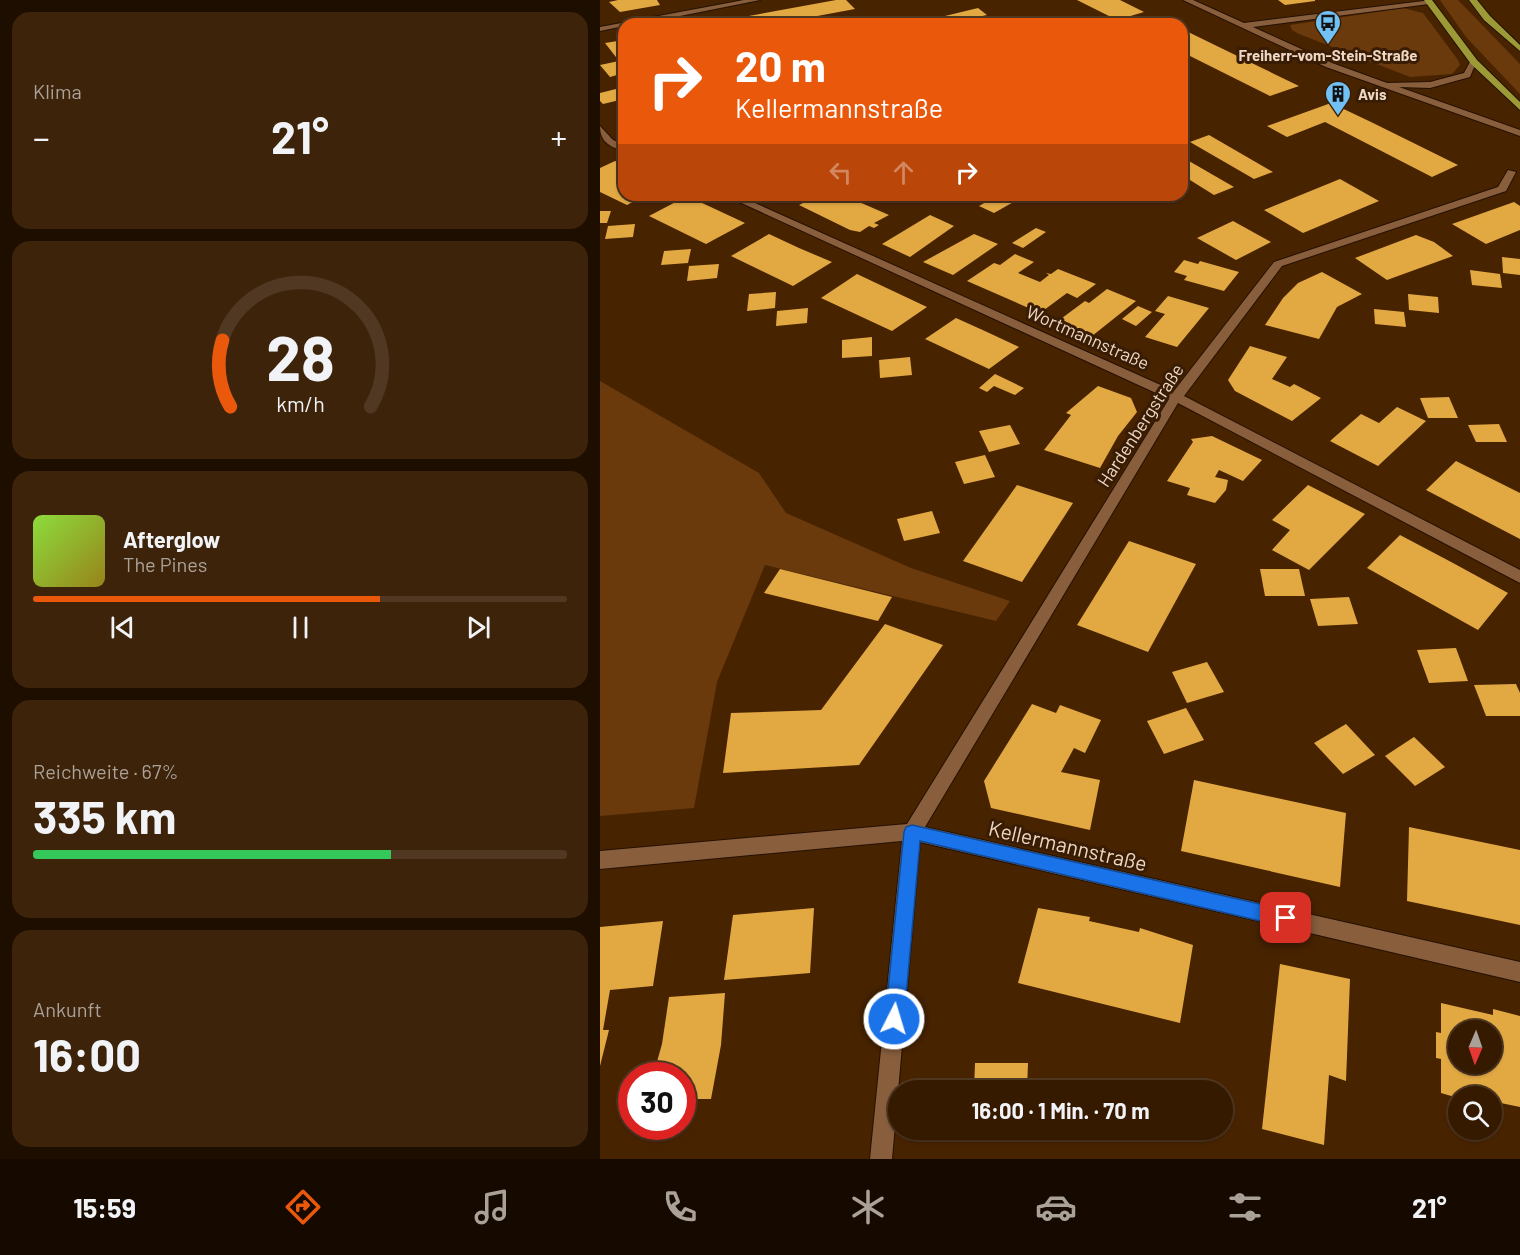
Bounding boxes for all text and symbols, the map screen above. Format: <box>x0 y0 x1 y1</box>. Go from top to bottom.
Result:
bus stop icon: Freiherr-vom-Stein-Straße <box>1313 8 1343 46</box>
text: 20 m <box>735 40 826 90</box>
icon: right <box>636 42 714 120</box>
place label: Freiherr-vom-Stein-Straße <box>1239 46 1418 64</box>
text: Klima <box>33 79 82 103</box>
building icon: Avis <box>1323 79 1353 117</box>
place label: Avis <box>1358 85 1387 103</box>
text: Kellermannstraße <box>735 91 943 123</box>
text: 21° <box>271 109 329 163</box>
text: − <box>33 117 50 157</box>
text: + <box>551 117 567 157</box>
icon: left <box>824 156 857 189</box>
icon: ahead <box>887 156 920 189</box>
icon: right <box>950 156 983 189</box>
street label: Wortmannstraße <box>1023 300 1153 374</box>
text: 28 <box>266 319 334 393</box>
street label: Hardenbergstraße <box>1092 359 1188 491</box>
text: km/h <box>276 392 324 417</box>
text: Afterglow <box>123 526 220 552</box>
text: The Pines <box>123 552 207 576</box>
icon: previous <box>106 611 139 644</box>
icon: pause <box>284 611 317 644</box>
icon: next <box>462 611 495 644</box>
text: Reichweite · 67% <box>33 759 178 783</box>
text: 335 km <box>33 789 176 843</box>
street label: Kellermannstraße <box>986 815 1150 875</box>
pin <box>1260 892 1311 943</box>
icon: arrive <box>1269 901 1302 934</box>
position arrow <box>862 987 926 1051</box>
text: Ankunft <box>33 997 102 1021</box>
north arrow <box>1448 1020 1502 1074</box>
map controls <box>1448 1020 1502 1140</box>
text: 16:00 <box>33 1027 141 1081</box>
speed limit sign: 30 <box>618 1062 696 1140</box>
button: search <box>1448 1086 1502 1140</box>
text: 16:00 · 1 Min. · 70 m <box>971 1097 1150 1123</box>
icon: directions <box>282 1186 324 1228</box>
icon: music <box>471 1186 513 1228</box>
icon: phone <box>659 1186 701 1228</box>
icon: climate <box>847 1186 889 1228</box>
icon: car <box>1035 1186 1077 1228</box>
icon: filters <box>1224 1186 1266 1228</box>
text: 15:59 <box>73 1191 136 1223</box>
text: 21° <box>1412 1191 1447 1223</box>

